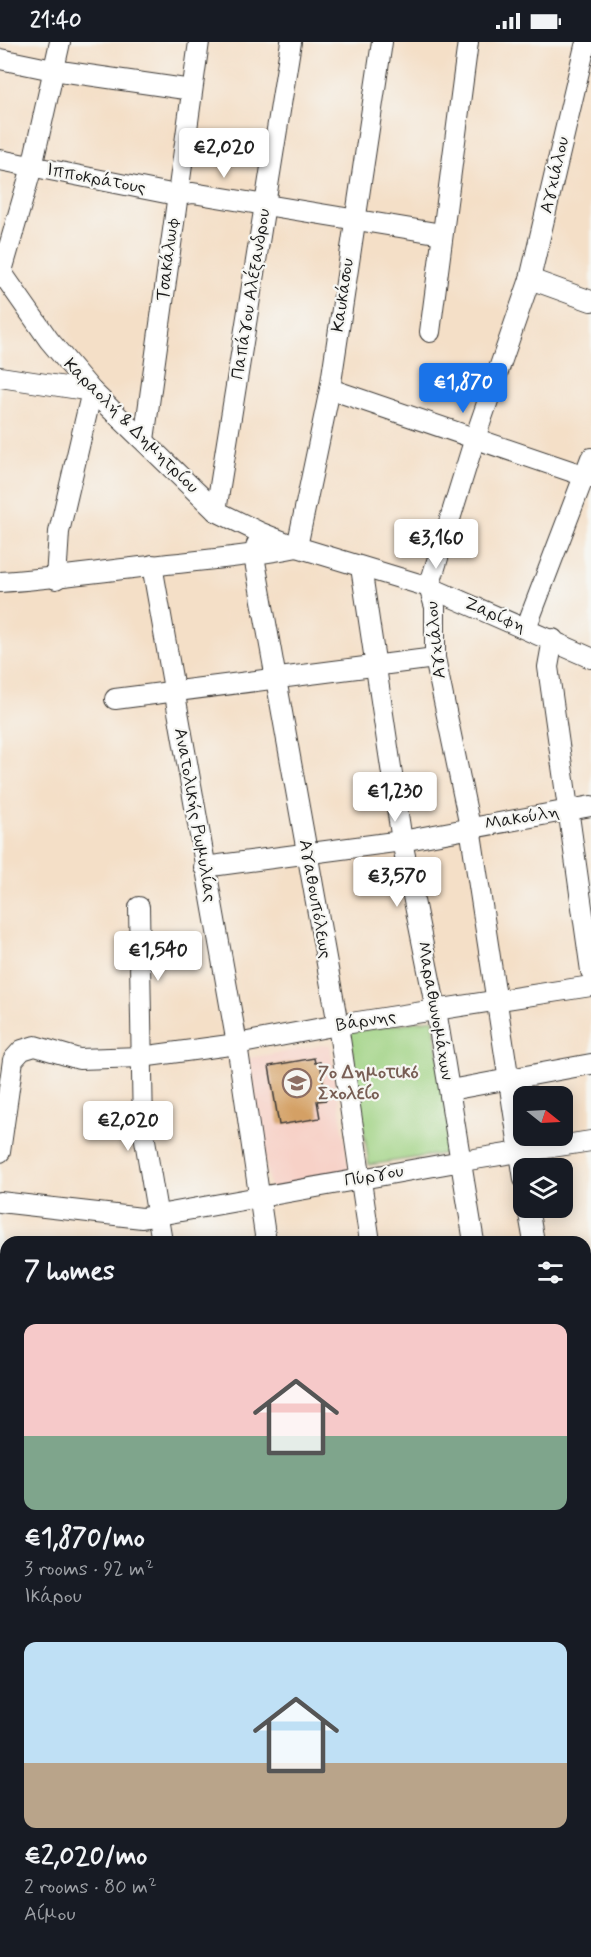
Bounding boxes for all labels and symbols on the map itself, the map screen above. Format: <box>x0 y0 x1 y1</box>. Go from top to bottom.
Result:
pin: €2,020 <box>175 128 273 179</box>
street label: Αγχιάλου <box>535 134 575 216</box>
street label: Ιπποκράτους <box>44 158 148 200</box>
street label: Παπάγου Αλέξανδρου <box>225 207 276 381</box>
street label: Τσακάλωφ <box>151 216 185 302</box>
street label: Καυκάσου <box>326 257 360 333</box>
street label: Καραολή & Δημητρίου <box>58 353 204 499</box>
pin: €1,870 <box>414 363 512 414</box>
pin: €3,160 <box>387 519 485 570</box>
street label: Ζαρίφη <box>460 591 530 639</box>
street label: Αγχιάλου <box>420 600 452 680</box>
street label: Ανατολικής Ρωμυλίας <box>168 726 222 904</box>
pin: €1,230 <box>346 772 444 823</box>
street label: Μακούλη <box>483 800 561 836</box>
street label: Αγαθουπόλεως <box>293 838 337 961</box>
pin: €3,570 <box>348 857 446 908</box>
pin: €1,540 <box>109 931 207 982</box>
street label: Μαραθωνομάχων <box>411 940 459 1082</box>
street label: Βάρνης <box>334 1004 398 1038</box>
place label: 7ο Δημοτικό Σχολείο <box>318 1061 418 1106</box>
school or university icon: 7ο Δημοτικό Σχολείο <box>281 1067 313 1099</box>
north arrow <box>513 1086 573 1146</box>
pin: €2,020 <box>79 1101 177 1152</box>
street label: Πύργου <box>343 1159 405 1193</box>

